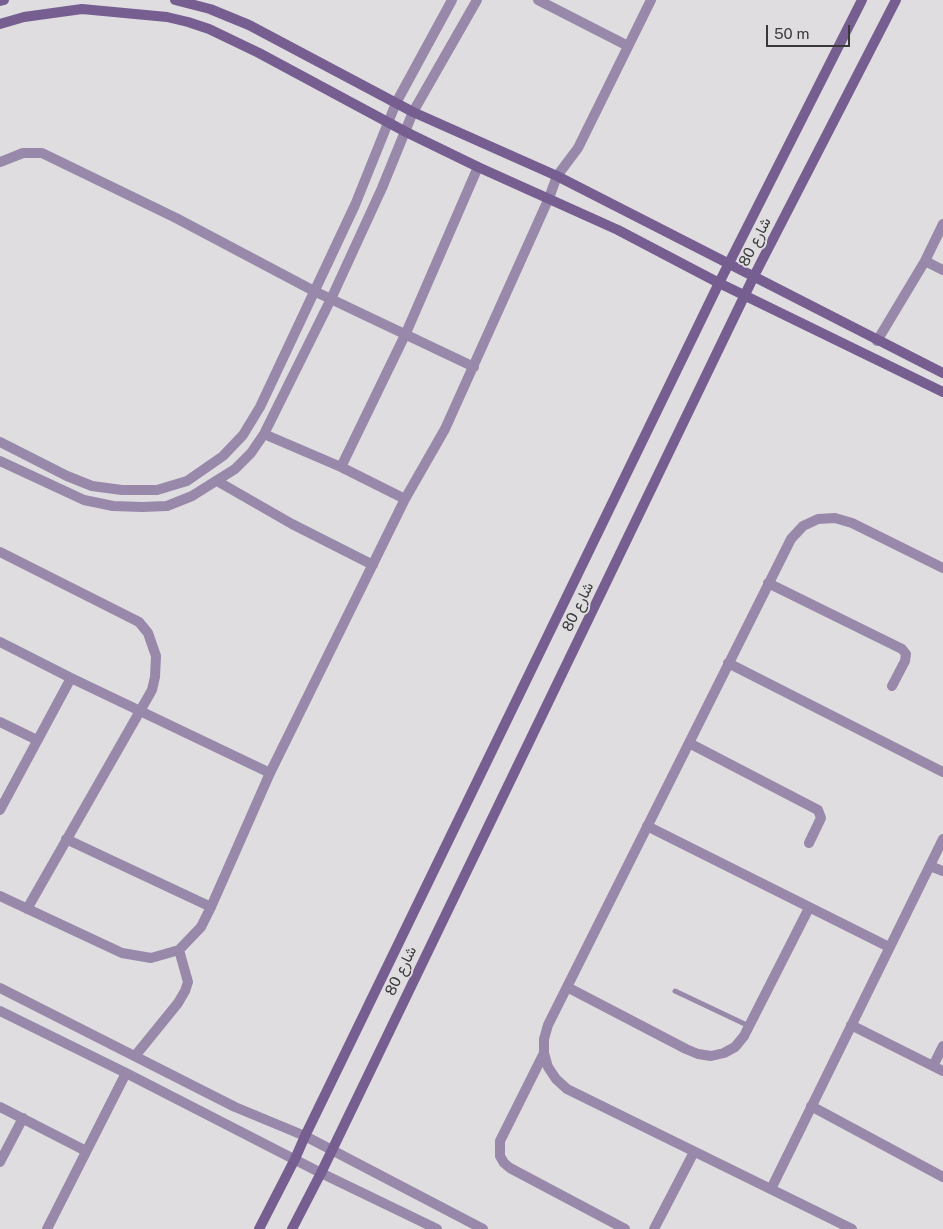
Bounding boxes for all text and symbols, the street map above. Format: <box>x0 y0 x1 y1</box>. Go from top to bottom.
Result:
scale bar <box>768 15 852 47</box>
text: 50 m <box>774 25 809 42</box>
street label: شارع 80 <box>735 214 775 270</box>
street label: شارع 80 <box>558 579 598 635</box>
street label: شارع 80 <box>381 943 421 999</box>

